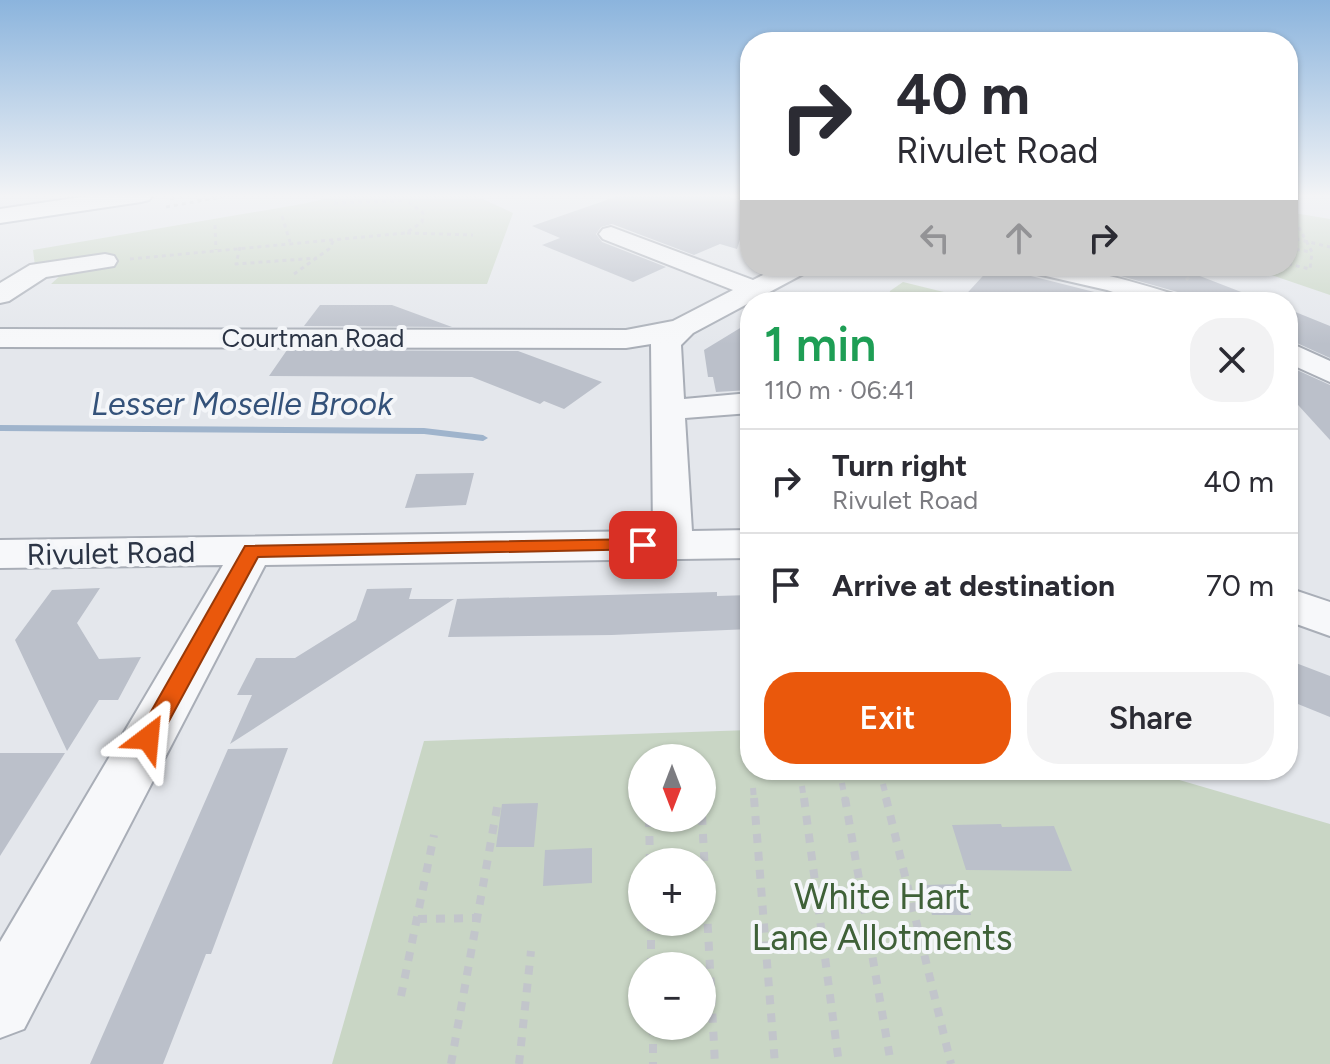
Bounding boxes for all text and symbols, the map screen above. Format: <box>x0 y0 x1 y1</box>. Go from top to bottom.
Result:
text: 40 m <box>896 61 1030 128</box>
icon: right <box>764 64 868 168</box>
text: Rivulet Road <box>896 129 1099 172</box>
icon: left <box>913 216 957 260</box>
icon: ahead <box>997 216 1041 260</box>
icon: right <box>1081 216 1125 260</box>
text: 1 min <box>764 315 876 373</box>
button: close <box>1190 318 1274 402</box>
street label: Courtman Road <box>221 322 405 354</box>
text: 110 m · 06:41 <box>764 374 915 406</box>
water label: Lesser Moselle Brook <box>91 385 394 423</box>
text: Turn right <box>832 447 967 484</box>
icon: right <box>764 459 808 503</box>
text: 40 m <box>1203 463 1274 500</box>
text: Rivulet Road <box>832 484 978 516</box>
pin <box>609 511 677 579</box>
icon: arrive <box>621 523 665 567</box>
street label: Rivulet Road <box>26 533 196 573</box>
icon: arrive <box>764 563 808 607</box>
text: Arrive at destination <box>832 567 1115 604</box>
text: 70 m <box>1206 567 1274 604</box>
button: Exit <box>764 672 1011 764</box>
button: Share <box>1027 672 1274 764</box>
position arrow <box>106 696 190 780</box>
north arrow <box>628 744 716 832</box>
map controls <box>628 744 716 1040</box>
button: + <box>628 848 716 936</box>
park label: White Hart Lane Allotments <box>751 875 1013 959</box>
button: − <box>628 952 716 1040</box>

